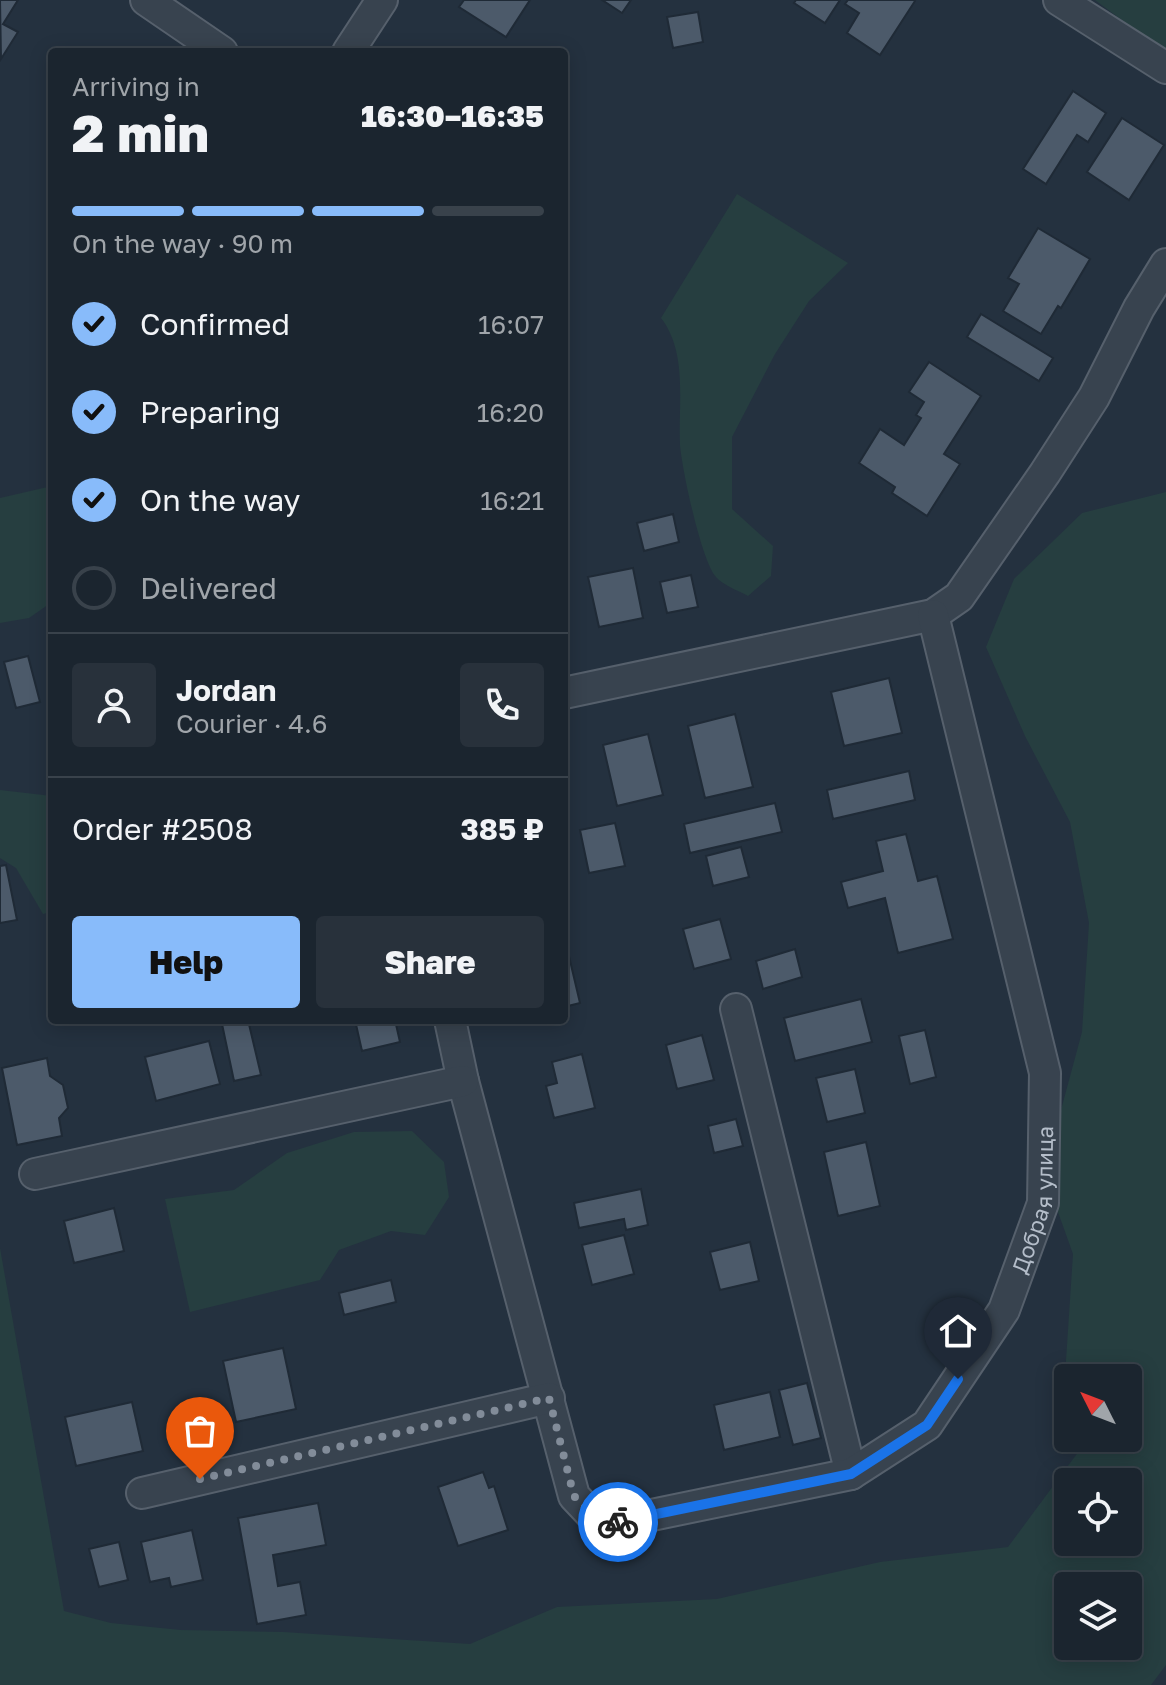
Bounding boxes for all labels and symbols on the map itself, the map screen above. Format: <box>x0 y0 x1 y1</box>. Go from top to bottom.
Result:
street label: Добрая улица <box>1005 1126 1058 1277</box>
pin <box>924 1297 992 1379</box>
north arrow <box>1054 1364 1142 1452</box>
pin <box>166 1397 234 1479</box>
courier <box>578 1482 658 1562</box>

